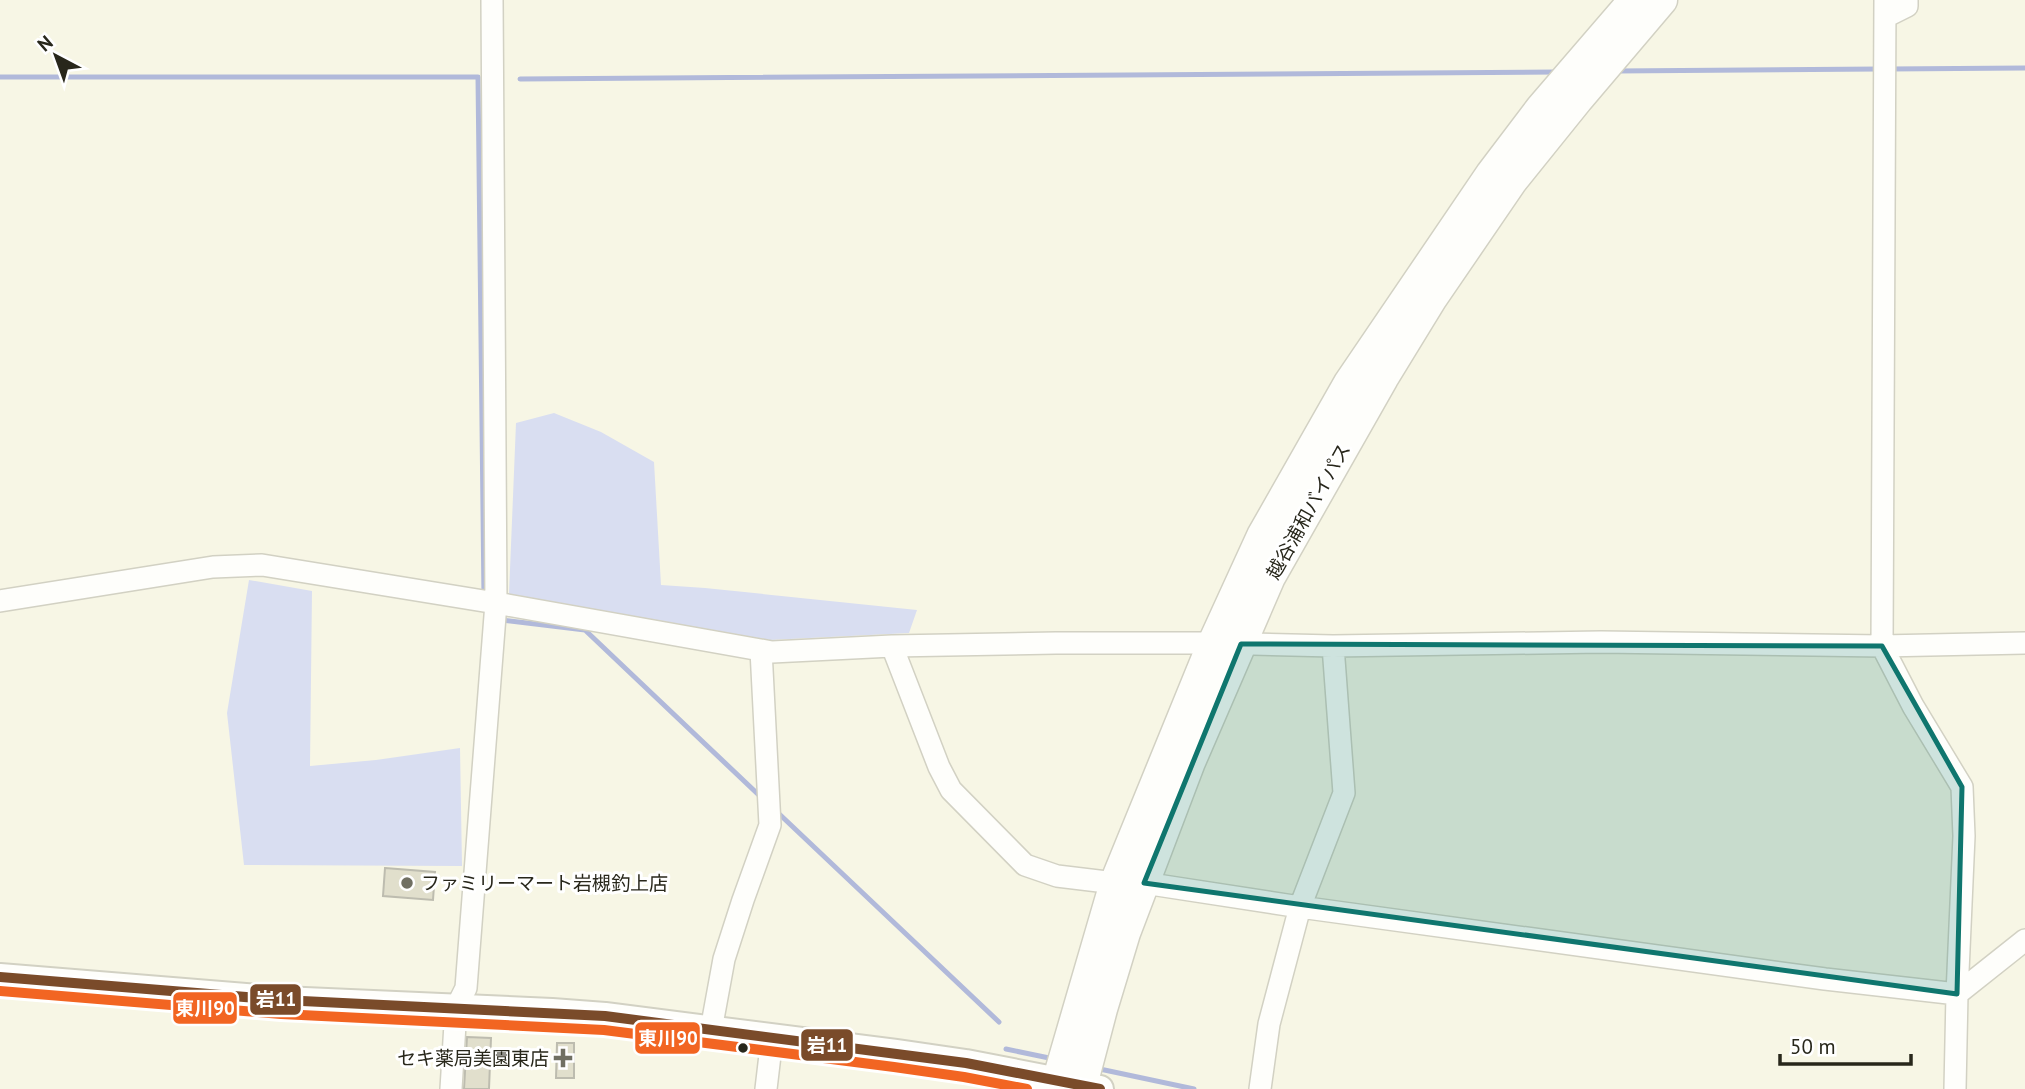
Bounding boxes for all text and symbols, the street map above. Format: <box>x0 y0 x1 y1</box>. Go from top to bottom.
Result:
north arrow <box>21 21 91 91</box>
text: N <box>32 30 57 56</box>
street label: 越谷浦和バイパス <box>1261 439 1355 583</box>
place label: ファミリーマート岩槻釣上店 <box>421 871 668 895</box>
marker: ファミリーマート岩槻釣上店 <box>399 875 415 891</box>
line badge: 岩11 <box>249 983 302 1016</box>
text: 岩11 <box>256 987 296 1011</box>
line badge: 東川90 <box>172 991 238 1025</box>
text: 東川90 <box>175 996 235 1020</box>
line badge: 東川90 <box>634 1021 701 1055</box>
scale bar <box>1780 1023 1911 1066</box>
text: 東川90 <box>638 1026 698 1050</box>
line badge: 岩11 <box>800 1028 854 1062</box>
text: 岩11 <box>807 1033 847 1057</box>
text: 50 m <box>1790 1033 1836 1060</box>
unlabelled marker <box>736 1041 750 1055</box>
place label: セキ薬局美園東店 <box>397 1046 549 1070</box>
marker: セキ薬局美園東店 <box>555 1050 571 1066</box>

